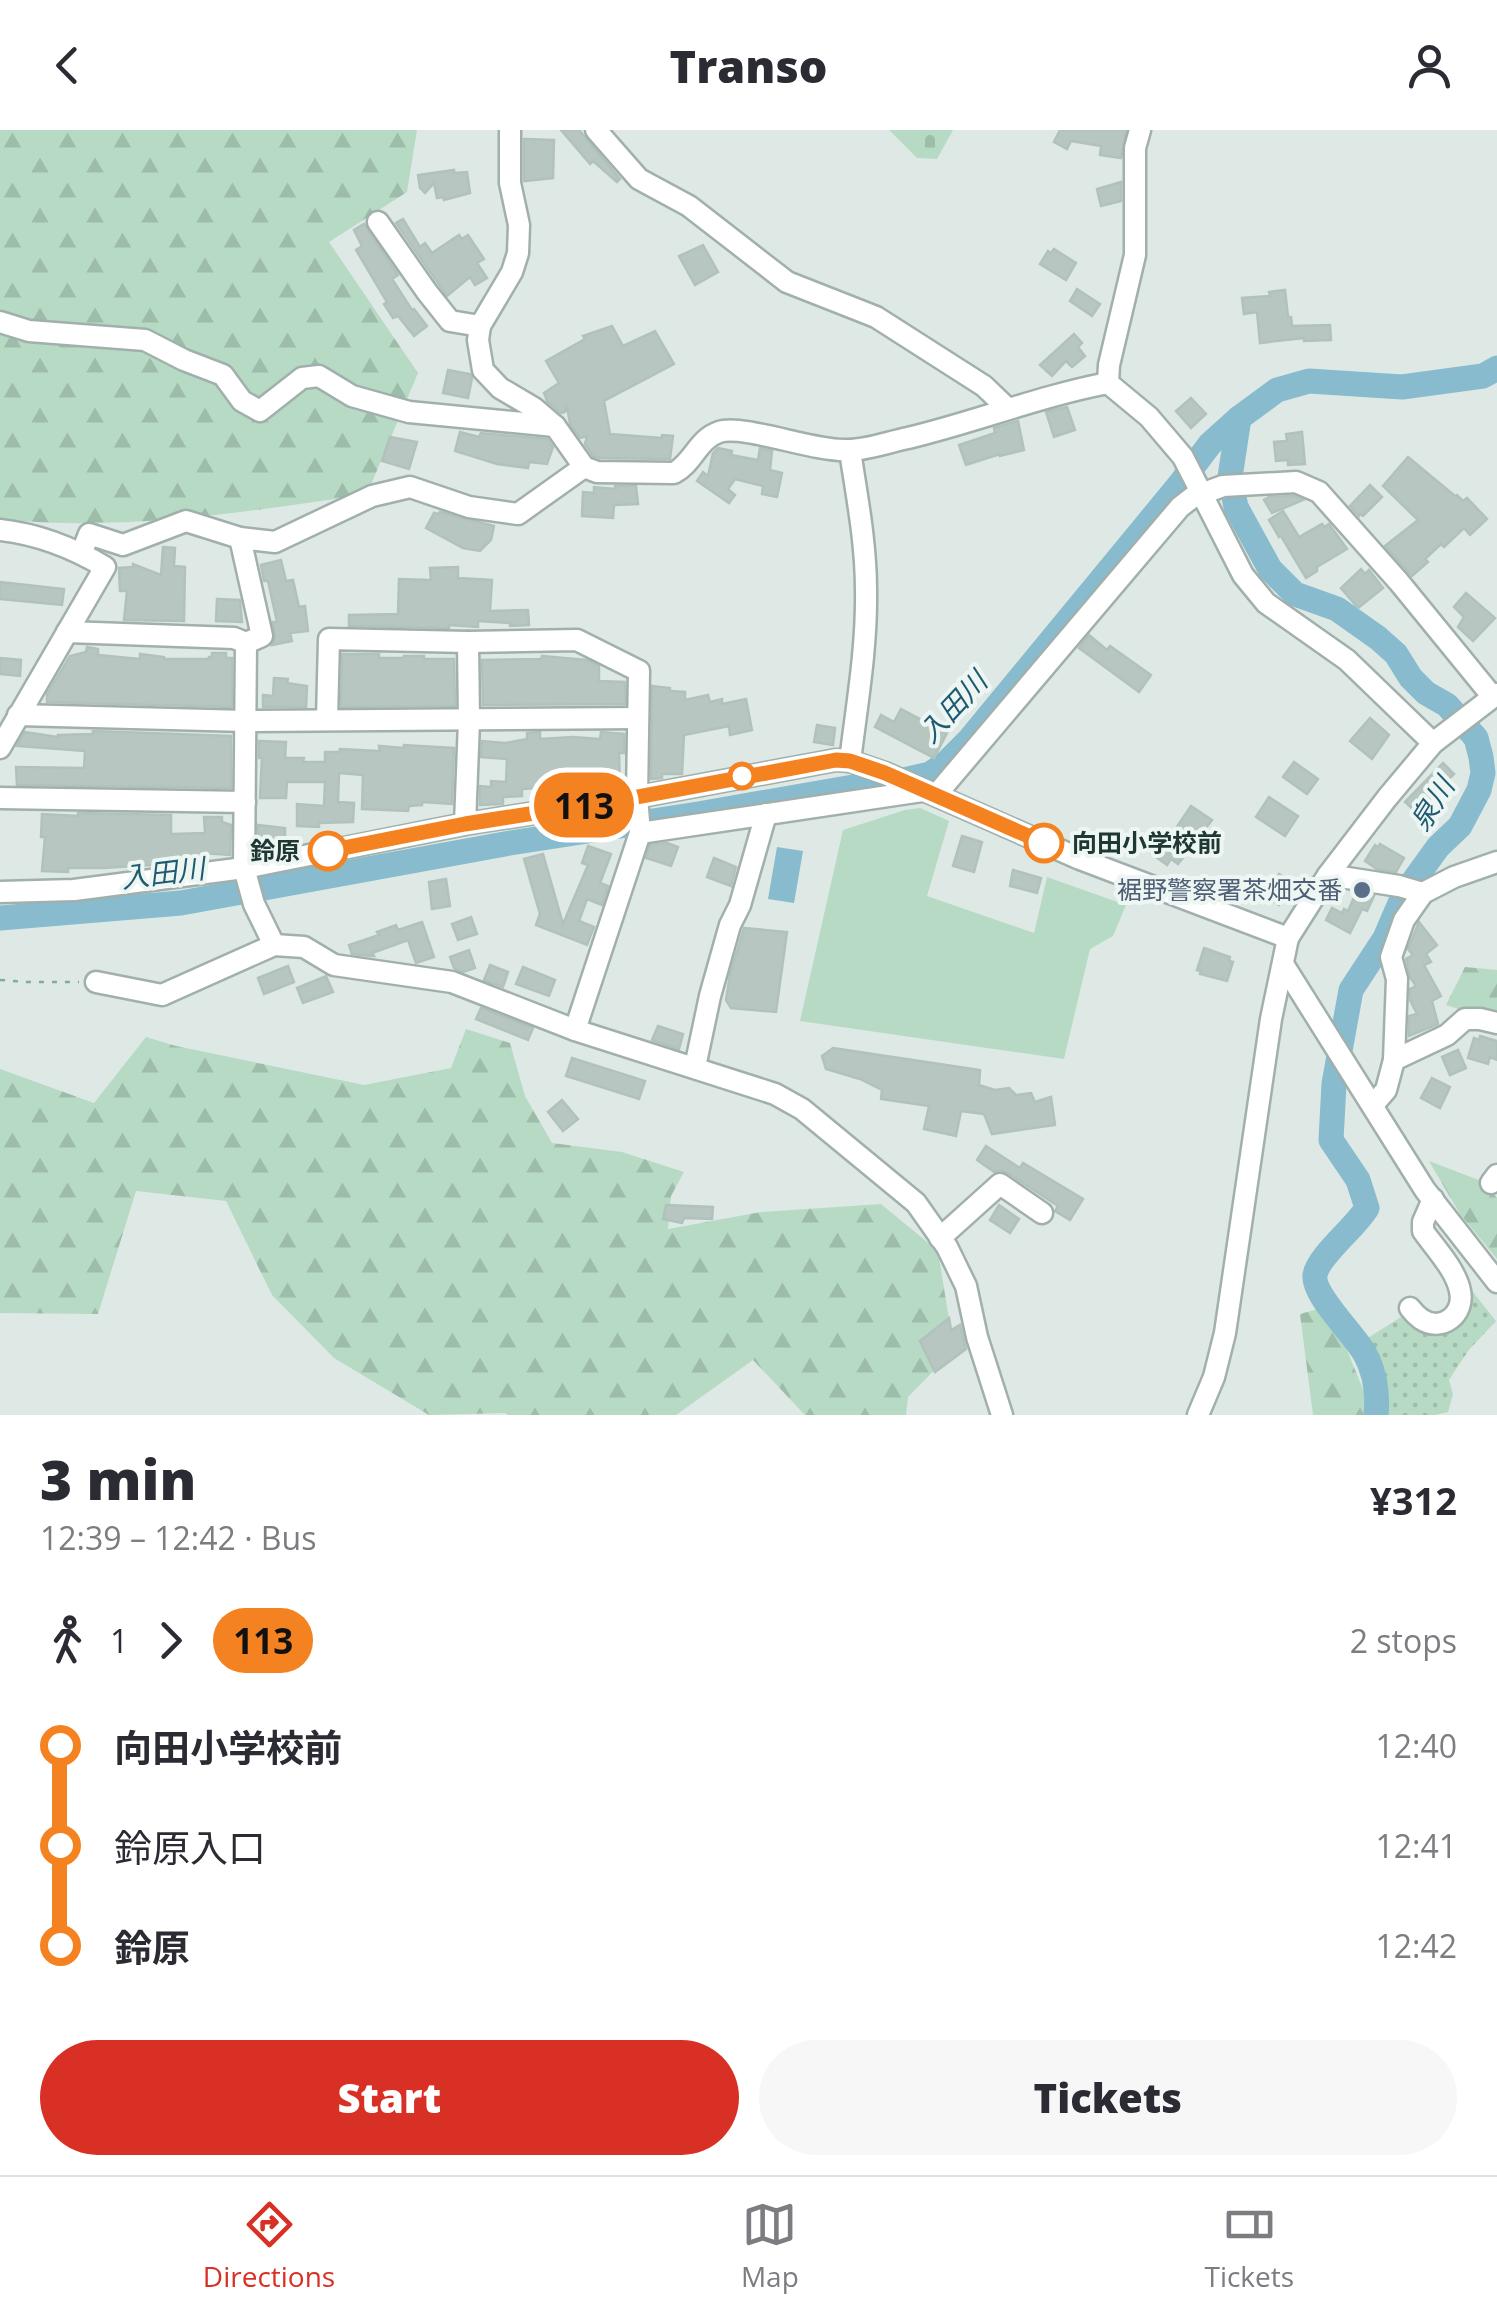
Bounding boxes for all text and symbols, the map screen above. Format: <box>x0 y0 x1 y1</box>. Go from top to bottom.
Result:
text: Transo <box>670 35 827 96</box>
icon: back <box>40 38 95 93</box>
icon: person <box>1402 38 1457 93</box>
water label: 入田川 <box>910 660 997 750</box>
unlabelled marker <box>729 763 755 789</box>
water label: 泉川 <box>1400 767 1464 837</box>
line badge: 113 <box>526 772 642 838</box>
text: 113 <box>554 782 614 829</box>
marker: 向田小学校前 <box>1025 824 1063 862</box>
place label: 向田小学校前 <box>1072 825 1222 859</box>
marker: 鈴原 <box>309 832 347 870</box>
place label: 鈴原 <box>250 833 300 867</box>
water label: 入田川 <box>119 848 210 896</box>
place label: 裾野警察署茶畑交番 <box>1117 872 1342 906</box>
marker: 裾野警察署茶畑交番 <box>1351 879 1373 901</box>
text: 3 min <box>40 1441 196 1516</box>
text: ¥312 <box>1370 1474 1457 1526</box>
text: 12:39 – 12:42 · Bus <box>40 1516 316 1559</box>
icon: walk <box>40 1613 95 1668</box>
icon: forward <box>143 1613 198 1668</box>
text: 113 <box>233 1617 293 1664</box>
text: 1 <box>110 1619 128 1662</box>
text: 2 stops <box>1350 1619 1457 1662</box>
text: 向田小学校前 <box>114 1721 342 1773</box>
text: 12:40 <box>1375 1724 1457 1767</box>
text: 鈴原入口 <box>114 1821 266 1873</box>
text: 12:41 <box>1375 1824 1457 1867</box>
text: 鈴原 <box>114 1921 190 1973</box>
text: 12:42 <box>1375 1924 1457 1967</box>
button: Start <box>40 2040 739 2155</box>
button: Tickets <box>759 2040 1457 2155</box>
tab: Directions <box>203 2197 335 2295</box>
tab: Map <box>741 2197 799 2295</box>
tab: Tickets <box>1204 2197 1294 2295</box>

